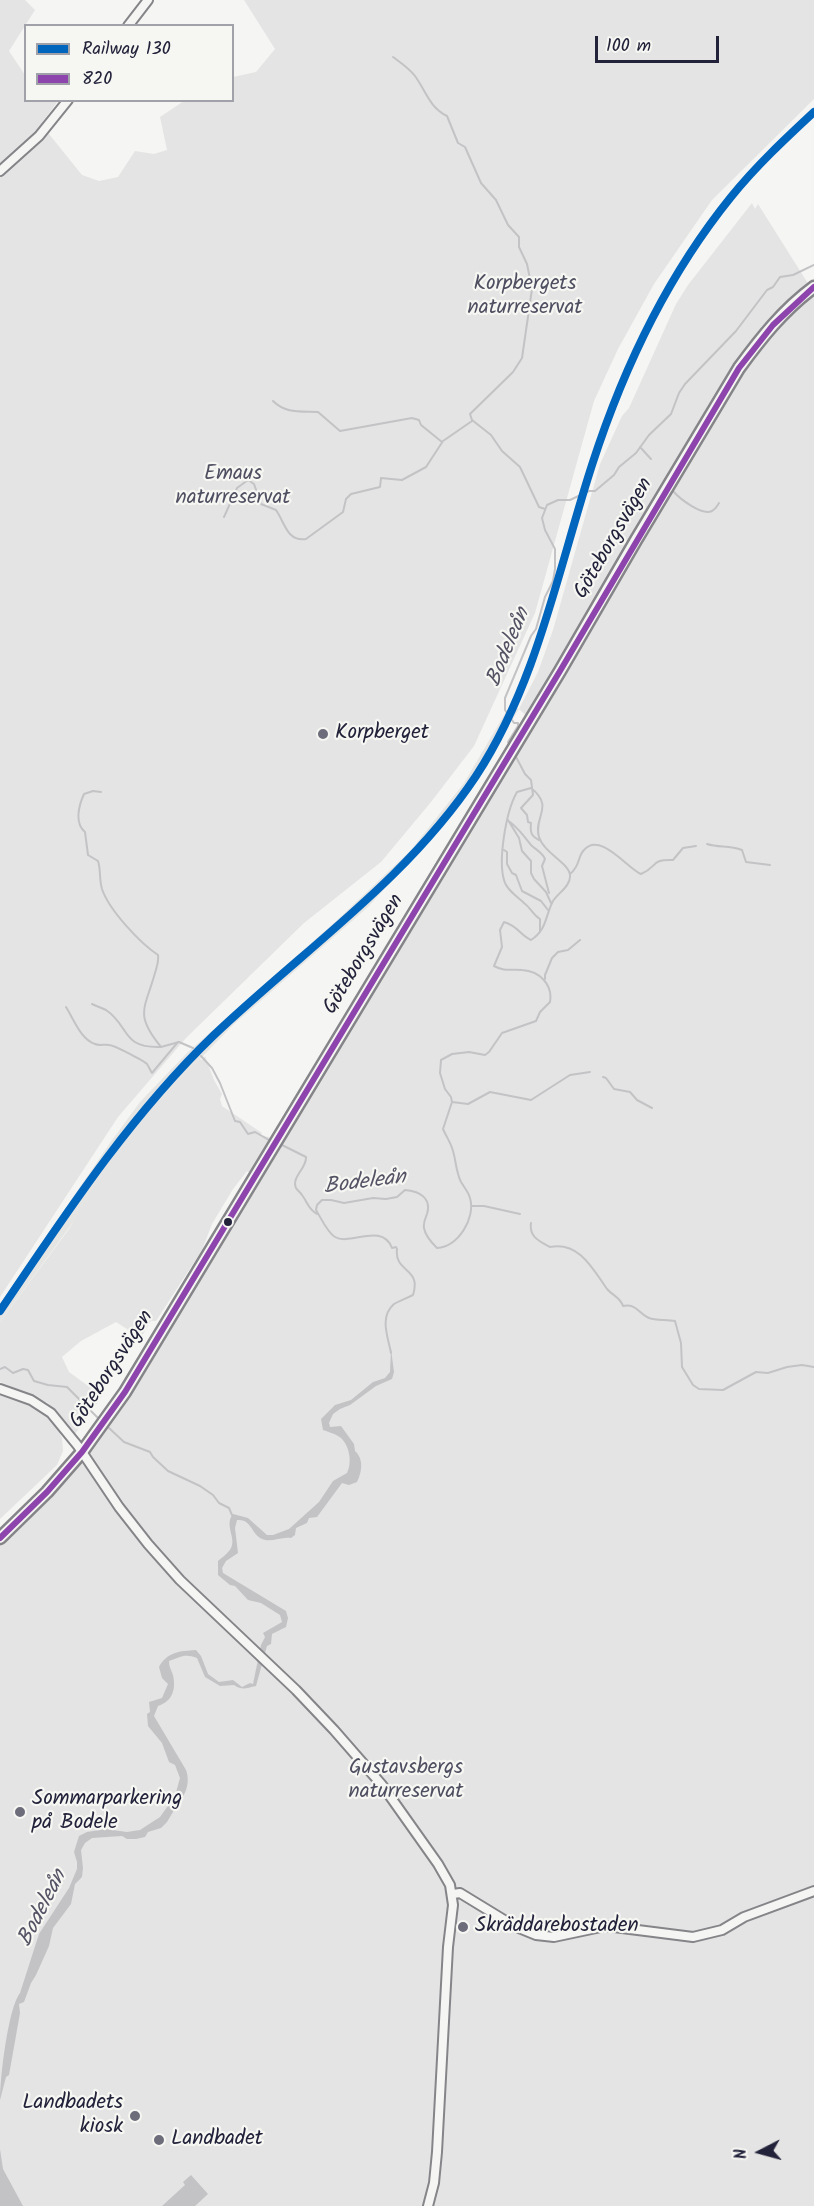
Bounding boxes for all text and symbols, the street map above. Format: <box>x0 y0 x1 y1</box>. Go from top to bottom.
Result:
legend <box>24 24 234 102</box>
scale bar <box>598 24 722 62</box>
text: 100 m <box>606 32 651 61</box>
text: Railway 130 <box>82 35 171 64</box>
text: 820 <box>82 65 112 94</box>
park label: Korpbergets naturreservat <box>468 272 582 322</box>
park label: Emaus naturreservat <box>176 462 290 512</box>
street label: Göteborgsvägen <box>570 474 660 604</box>
water label: Bodeleån <box>482 605 538 691</box>
place label: Korpberget <box>335 721 429 747</box>
marker: Korpberget <box>316 727 330 741</box>
street label: Göteborgsvägen <box>319 890 411 1020</box>
water label: Bodeleån <box>323 1166 407 1202</box>
unlabelled marker <box>222 1216 234 1228</box>
street label: Göteborgsvägen <box>65 1306 161 1434</box>
park label: Gustavsbergs naturreservat <box>349 1756 463 1806</box>
place label: Sommarparkering på Bodele <box>32 1787 182 1837</box>
marker: Sommarparkering på Bodele <box>13 1805 27 1819</box>
water label: Bodeleån <box>14 1866 74 1952</box>
place label: Skräddarebostaden <box>475 1914 639 1940</box>
marker: Skräddarebostaden <box>456 1920 470 1934</box>
place label: Landbadets kiosk <box>22 2091 123 2141</box>
marker: Landbadets kiosk <box>128 2109 142 2123</box>
north arrow <box>730 2122 790 2182</box>
place label: Landbadet <box>171 2127 263 2153</box>
marker: Landbadet <box>152 2133 166 2147</box>
text: N <box>729 2148 755 2160</box>

